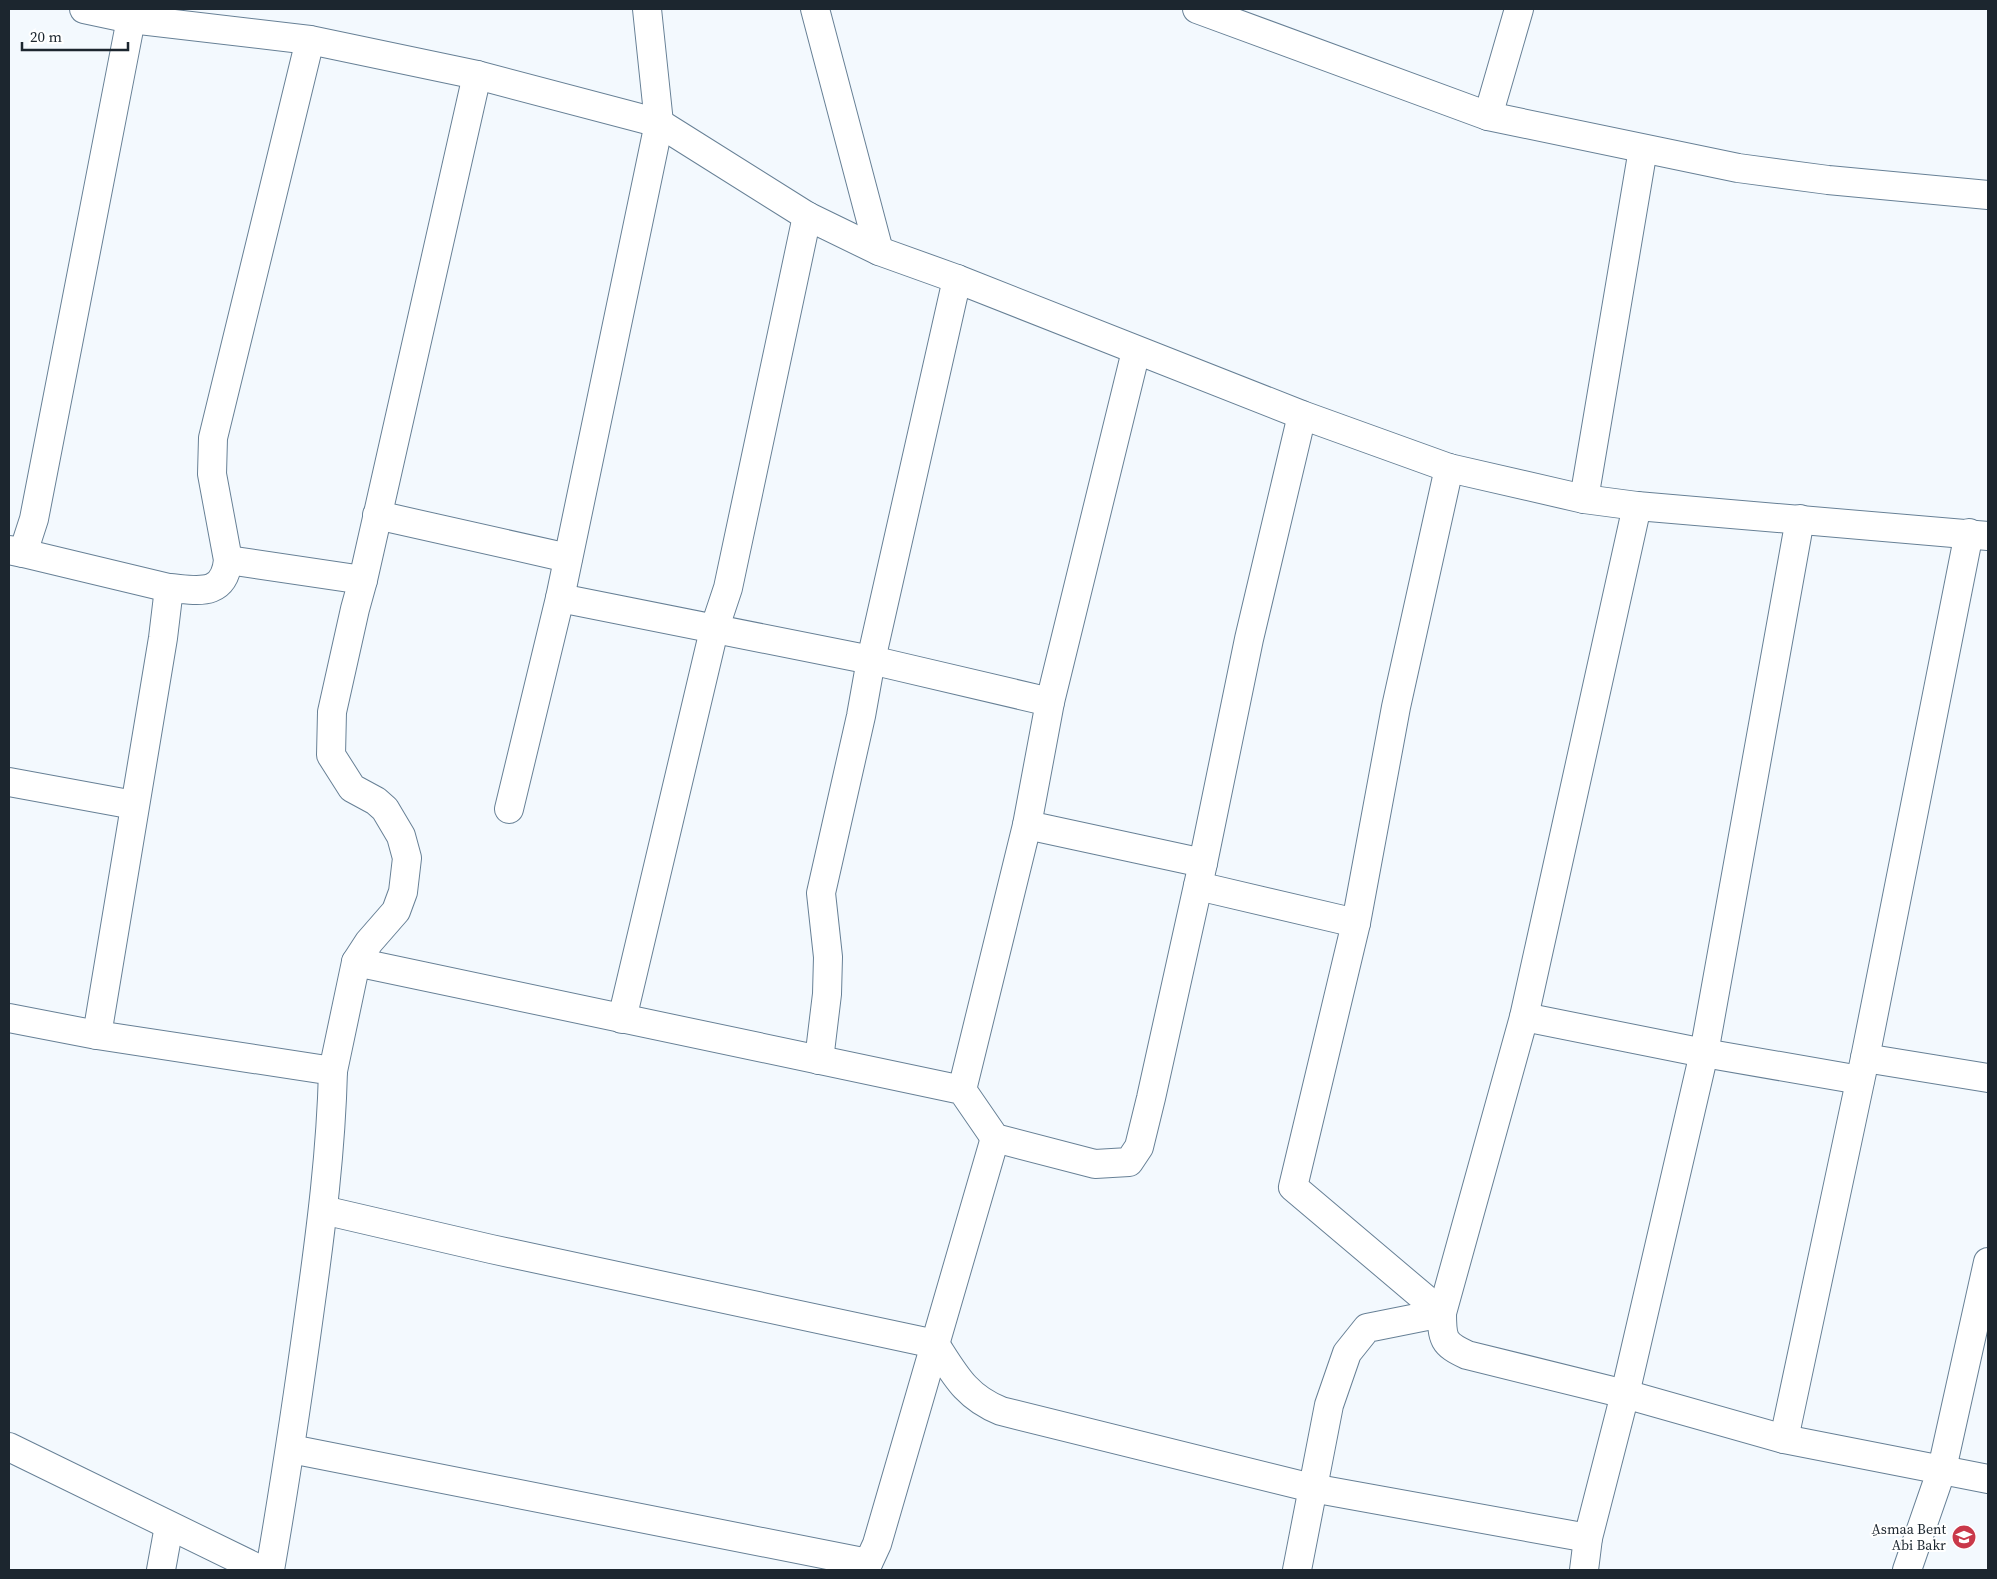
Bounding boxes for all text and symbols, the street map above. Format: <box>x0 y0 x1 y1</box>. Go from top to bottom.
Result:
scale bar <box>22 20 129 52</box>
text: 20 m <box>30 26 62 47</box>
place label: ِAsmaa Bent Abi Bakr <box>1872 1519 1946 1555</box>
school or university icon: ِAsmaa Bent Abi Bakr <box>1951 1524 1977 1550</box>

